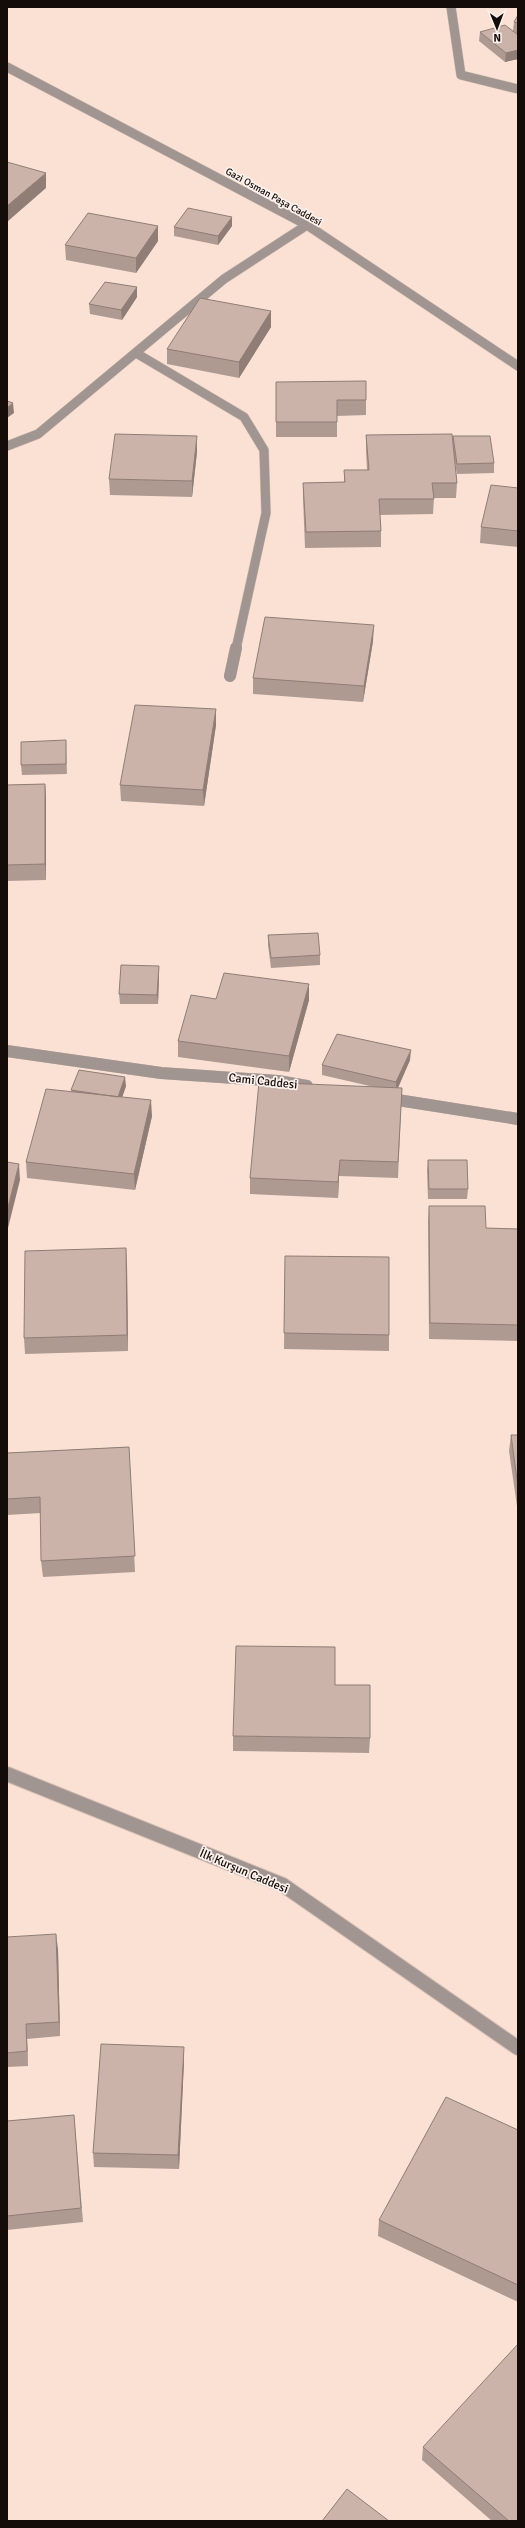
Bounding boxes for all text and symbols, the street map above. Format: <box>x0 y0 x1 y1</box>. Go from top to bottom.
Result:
north arrow <box>477 8 517 48</box>
text: N <box>493 31 501 44</box>
street label: Gazi Osman Paşa Caddesi <box>223 165 324 228</box>
street label: Cami Caddesi <box>228 1070 298 1093</box>
street label: İlk Kurşun Caddesi <box>197 1846 290 1897</box>

